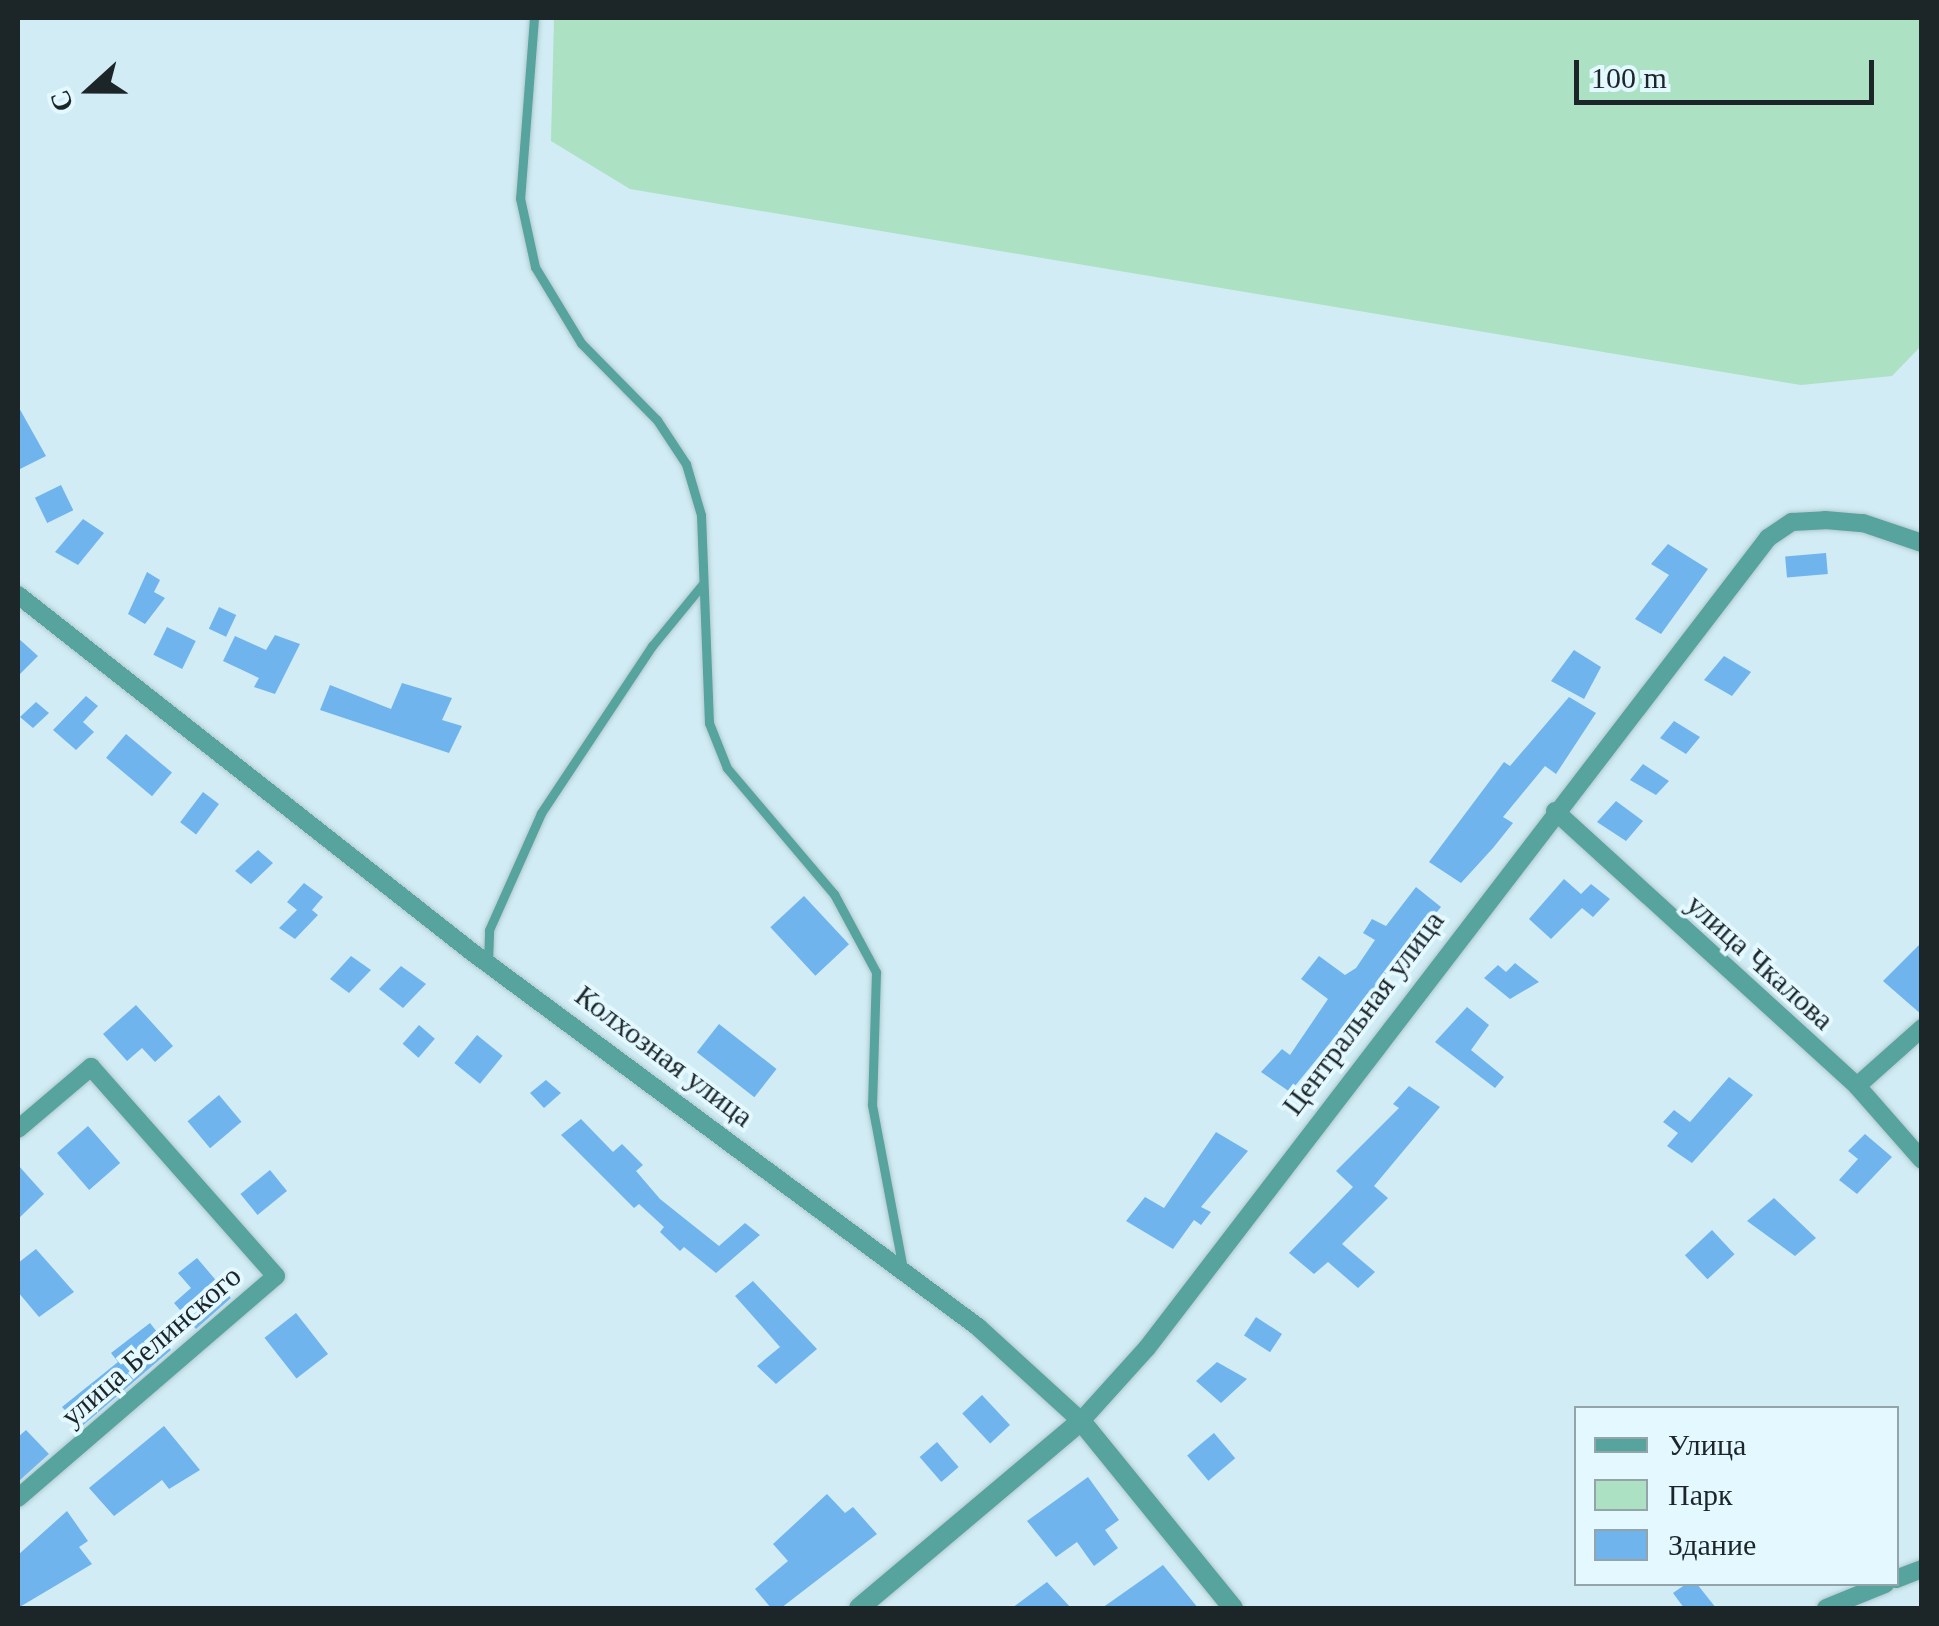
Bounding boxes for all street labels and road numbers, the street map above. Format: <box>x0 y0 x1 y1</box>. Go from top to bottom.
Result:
street label: улица Чкалова <box>1679 886 1841 1038</box>
street label: Центральная улица <box>1274 904 1452 1122</box>
street label: Колхозная улица <box>568 977 760 1135</box>
street label: улица Белинского <box>53 1258 249 1434</box>

